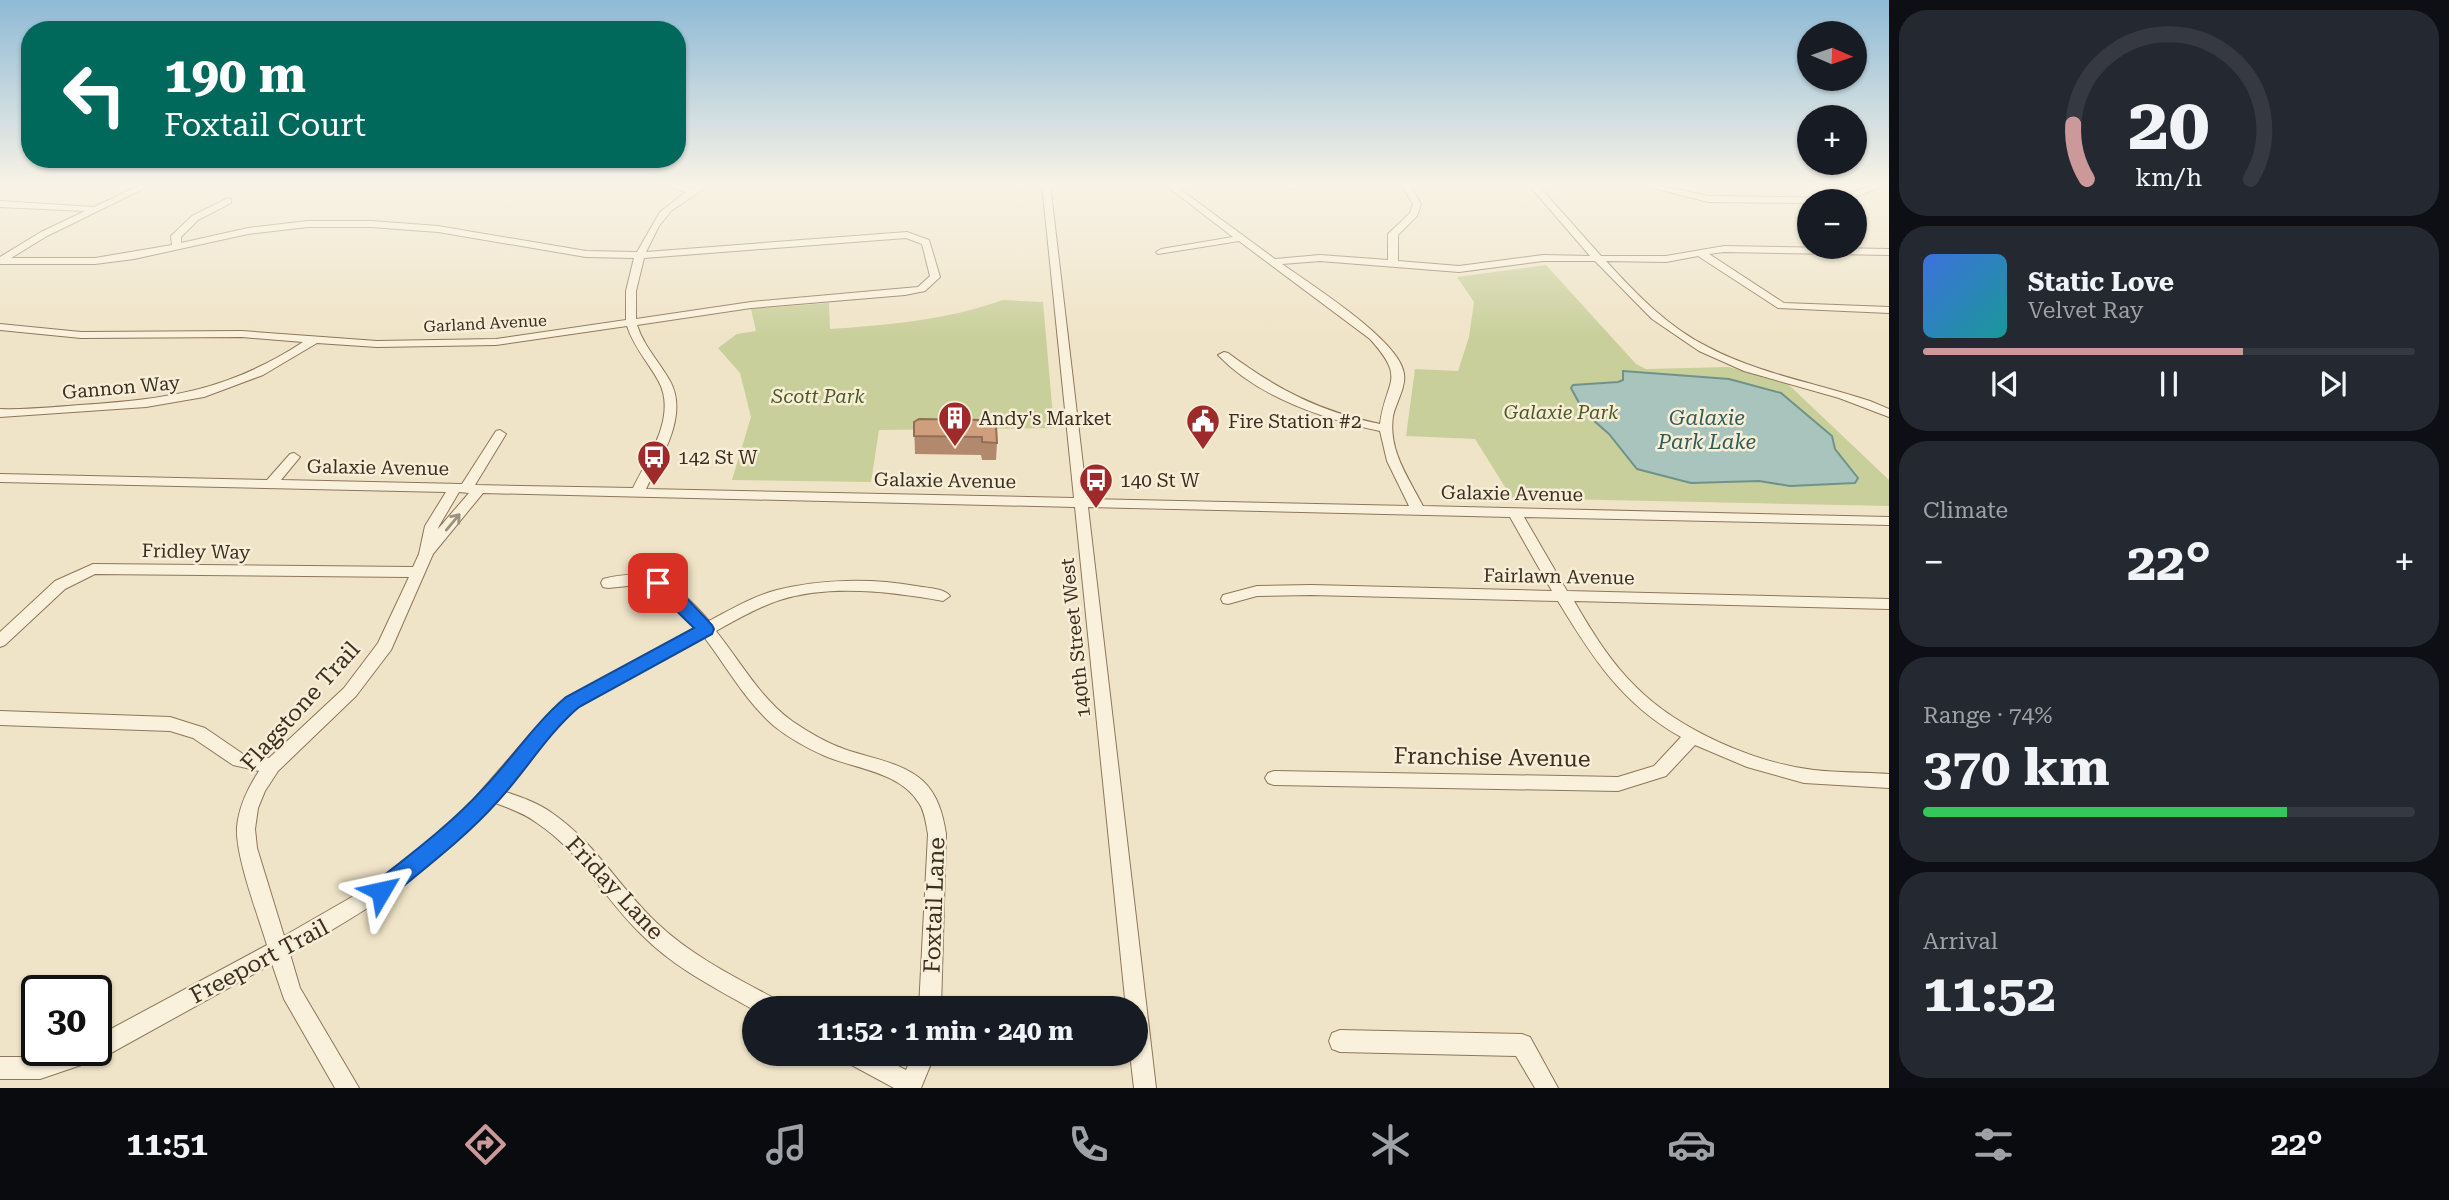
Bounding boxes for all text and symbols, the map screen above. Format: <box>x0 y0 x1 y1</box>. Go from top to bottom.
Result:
north arrow <box>1797 21 1867 91</box>
map controls <box>1797 21 1867 259</box>
text: 190 m <box>164 47 306 104</box>
icon: left <box>49 49 140 140</box>
text: 20 <box>2128 82 2210 167</box>
button: + <box>1797 105 1867 175</box>
text: Foxtail Court <box>164 106 366 144</box>
text: km/h <box>2136 163 2202 192</box>
button: − <box>1797 189 1867 259</box>
text: Static Love <box>2028 267 2174 297</box>
text: Velvet Ray <box>2028 297 2143 324</box>
street label: Garland Avenue <box>423 311 547 336</box>
icon: previous <box>1986 365 2024 403</box>
icon: pause <box>2150 365 2188 403</box>
icon: next <box>2314 365 2352 403</box>
street label: Gannon Way <box>61 371 182 404</box>
park label: Scott Park <box>770 385 865 408</box>
building icon: Andy's Market <box>936 399 974 448</box>
park label: Galaxie Park <box>1504 401 1619 424</box>
public building icon: Fire Station #2 <box>1184 402 1222 451</box>
water label: Galaxie Park Lake <box>1657 406 1756 454</box>
place label: Andy's Market <box>979 407 1111 430</box>
place label: Fire Station #2 <box>1228 410 1362 433</box>
bus stop icon: 142 St W <box>635 438 673 487</box>
place label: 142 St W <box>678 446 758 469</box>
street label: Galaxie Avenue <box>307 455 449 480</box>
bus stop icon: 140 St W <box>1077 461 1115 510</box>
street label: Galaxie Avenue <box>874 468 1016 493</box>
place label: 140 St W <box>1120 469 1200 492</box>
street label: Galaxie Avenue <box>1441 481 1583 506</box>
text: Climate <box>1923 497 2008 524</box>
one-way arrow <box>445 513 461 531</box>
text: 22° <box>2127 532 2211 593</box>
street label: Fridley Way <box>141 539 251 564</box>
text: − <box>1923 540 1944 584</box>
text: + <box>2394 540 2415 584</box>
pin <box>628 553 688 613</box>
street label: 140th Street West <box>1056 557 1095 719</box>
icon: arrive <box>639 564 677 602</box>
street label: Fairlawn Avenue <box>1483 564 1635 589</box>
street label: Flagstone Trail <box>235 636 365 776</box>
text: Range · 74% <box>1923 702 2052 729</box>
text: 370 km <box>1923 737 2110 798</box>
street label: Franchise Avenue <box>1393 742 1591 773</box>
street label: Friday Lane <box>560 831 669 945</box>
street label: Foxtail Lane <box>919 837 950 973</box>
position arrow <box>344 854 418 928</box>
street label: Freeport Trail <box>185 914 333 1009</box>
text: Arrival <box>1923 928 1998 955</box>
text: 11:52 <box>1923 963 2056 1024</box>
speed limit sign: 30 <box>21 975 112 1066</box>
text: 11:52 · 1 min · 240 m <box>817 1016 1073 1046</box>
icon: directions <box>461 1120 510 1169</box>
icon: music <box>762 1120 811 1169</box>
icon: phone <box>1064 1120 1113 1169</box>
icon: climate <box>1366 1120 1415 1169</box>
icon: car <box>1667 1120 1716 1169</box>
icon: filters <box>1969 1120 2018 1169</box>
text: 11:51 <box>126 1125 208 1163</box>
text: 22° <box>2271 1125 2323 1163</box>

